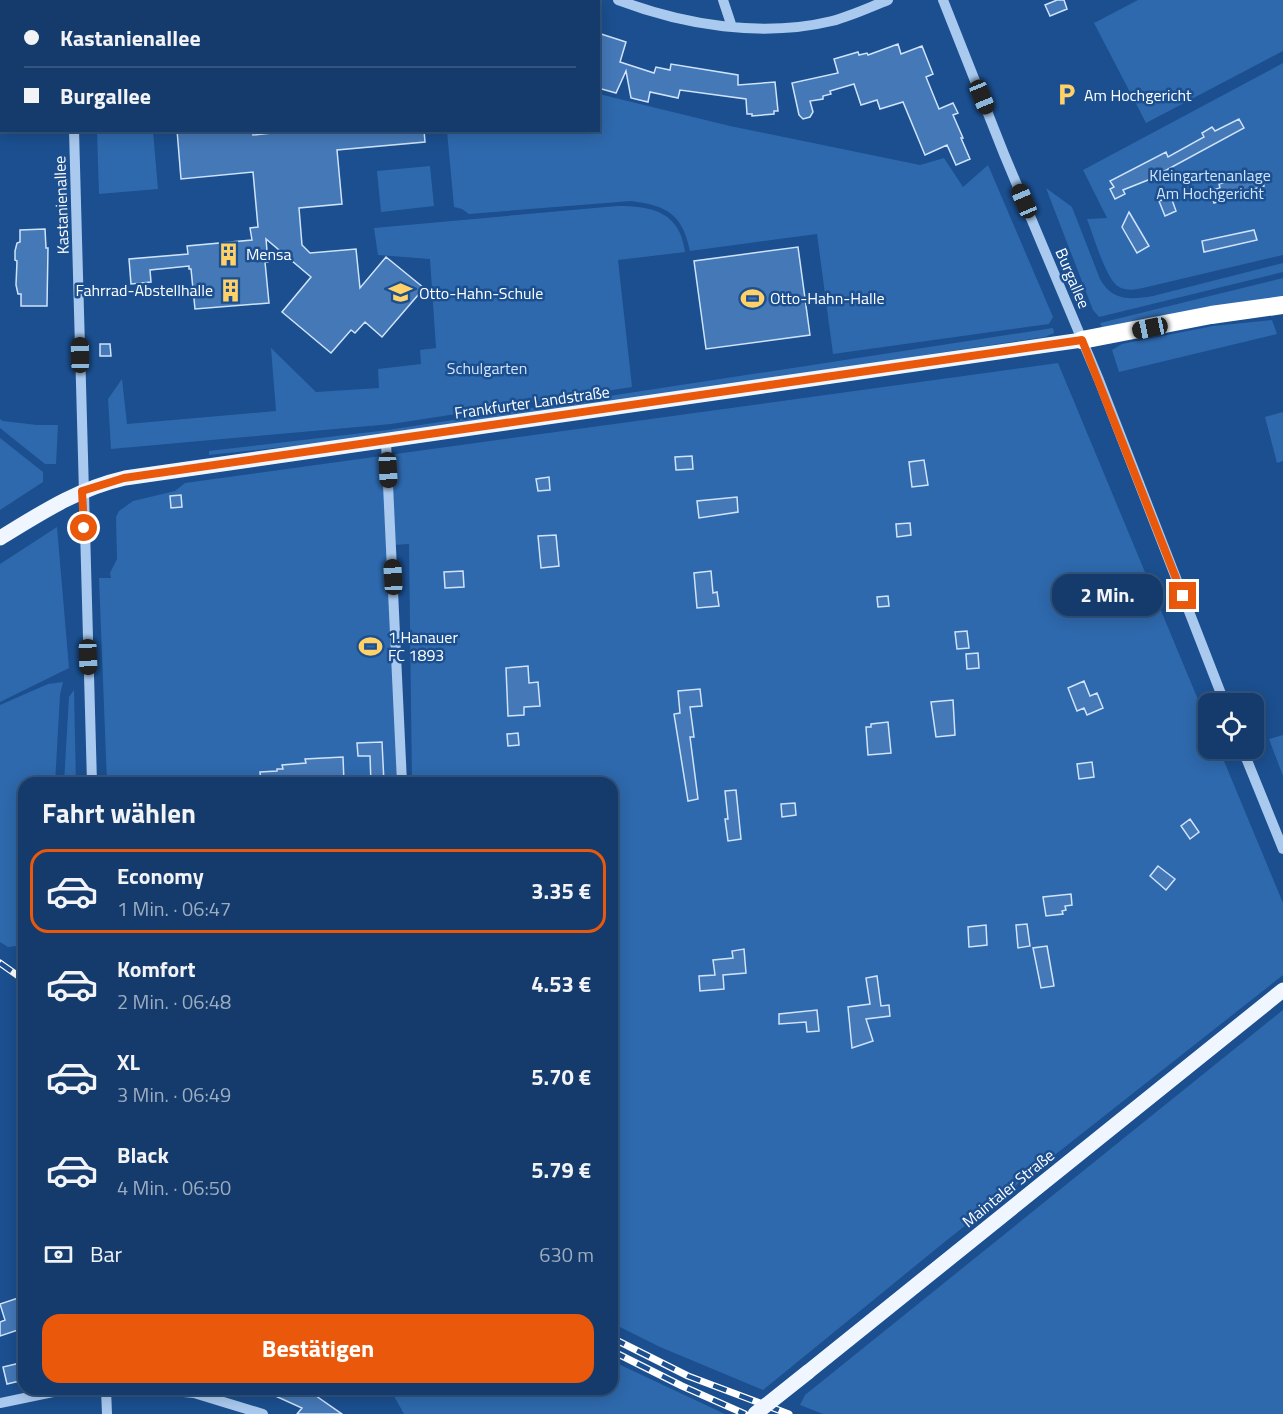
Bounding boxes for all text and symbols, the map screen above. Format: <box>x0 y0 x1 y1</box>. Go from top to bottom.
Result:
text: Kastanienallee <box>60 21 201 55</box>
car <box>967 77 997 117</box>
text: Burgallee <box>60 79 151 113</box>
parking icon: Am Hochgericht <box>1053 82 1079 108</box>
place label: Am Hochgericht <box>1084 83 1192 107</box>
street label: Kastanienallee <box>47 155 75 255</box>
park label: Kleingartenanlage Am Hochgericht <box>1149 163 1271 205</box>
car <box>1009 181 1039 221</box>
building icon: Mensa <box>215 241 241 267</box>
place label: Mensa <box>246 242 292 266</box>
street label: Burgallee <box>1050 244 1096 312</box>
building icon: Fahrrad-Abstellhalle <box>218 277 244 303</box>
place label: Fahrrad-Abstellhalle <box>76 278 213 302</box>
school or university icon: Otto-Hahn-Schule <box>388 280 414 306</box>
place label: Otto-Hahn-Schule <box>419 281 543 305</box>
sports icon: Otto-Hahn-Halle <box>739 285 765 311</box>
place label: Otto-Hahn-Halle <box>770 286 885 310</box>
car <box>1131 315 1169 341</box>
car <box>71 337 89 373</box>
park label: Schulgarten <box>447 356 527 380</box>
street label: Frankfurter Landstraße <box>453 379 611 425</box>
car <box>378 452 398 488</box>
route start <box>70 514 97 541</box>
car <box>383 559 403 595</box>
callout: 2 Min. <box>1051 575 1162 617</box>
text: 2 Min. <box>1080 579 1135 610</box>
route end <box>1169 582 1196 609</box>
place label: 1.Hanauer FC 1893 <box>388 625 458 667</box>
sports icon: 1.Hanauer FC 1893 <box>357 633 383 659</box>
car <box>78 639 98 675</box>
map controls <box>1198 693 1264 759</box>
button: locate <box>1198 693 1264 759</box>
text: Fahrt wählen <box>42 792 196 833</box>
text: Economy <box>117 859 204 893</box>
icon: car <box>45 864 99 918</box>
text: 3.35 € <box>531 874 591 908</box>
text: 1 Min. · 06:47 <box>117 893 231 924</box>
text: Komfort <box>117 952 196 986</box>
icon: car <box>45 957 99 1011</box>
text: 4.53 € <box>531 967 591 1001</box>
text: 2 Min. · 06:48 <box>117 986 231 1017</box>
text: XL <box>117 1045 140 1079</box>
icon: car <box>45 1050 99 1104</box>
text: 5.70 € <box>531 1060 591 1094</box>
text: 3 Min. · 06:49 <box>117 1079 231 1110</box>
text: Black <box>117 1138 169 1172</box>
icon: car <box>45 1143 99 1197</box>
street label: Maintaler Straße <box>957 1143 1059 1233</box>
text: 5.79 € <box>531 1153 591 1187</box>
text: 4 Min. · 06:50 <box>117 1172 231 1203</box>
text: Bar <box>90 1237 122 1271</box>
icon: cash <box>42 1238 75 1271</box>
text: 630 m <box>539 1239 594 1270</box>
button: Bestätigen <box>42 1314 594 1383</box>

